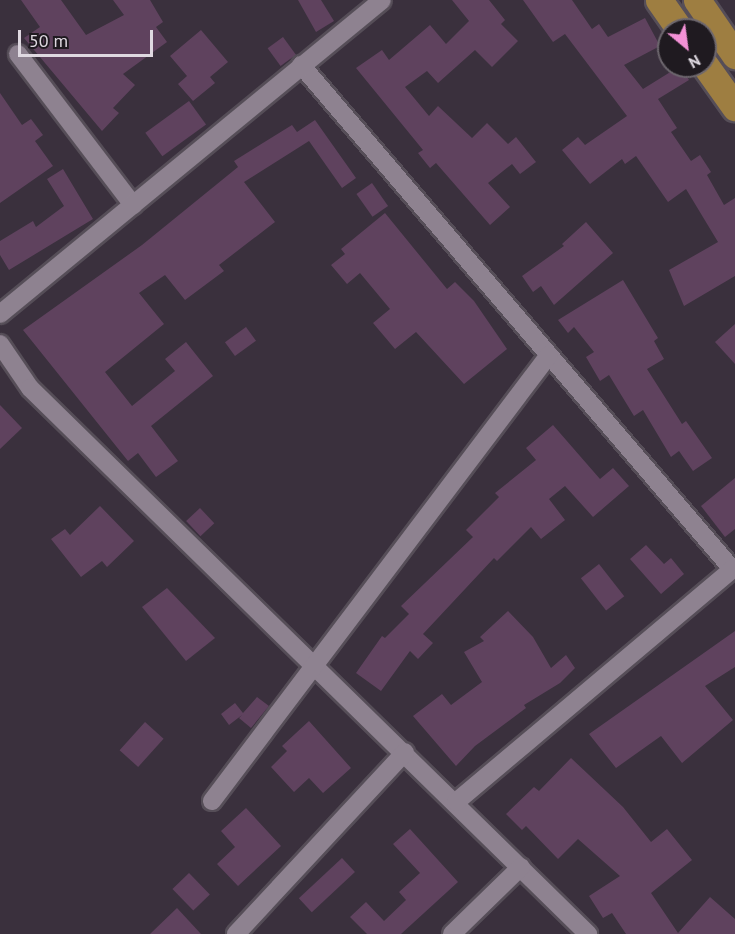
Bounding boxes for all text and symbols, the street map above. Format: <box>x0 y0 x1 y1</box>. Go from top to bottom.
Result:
scale bar <box>21 18 156 56</box>
north arrow <box>657 18 717 78</box>
text: 50 m <box>29 29 68 52</box>
text: N <box>685 51 704 73</box>

